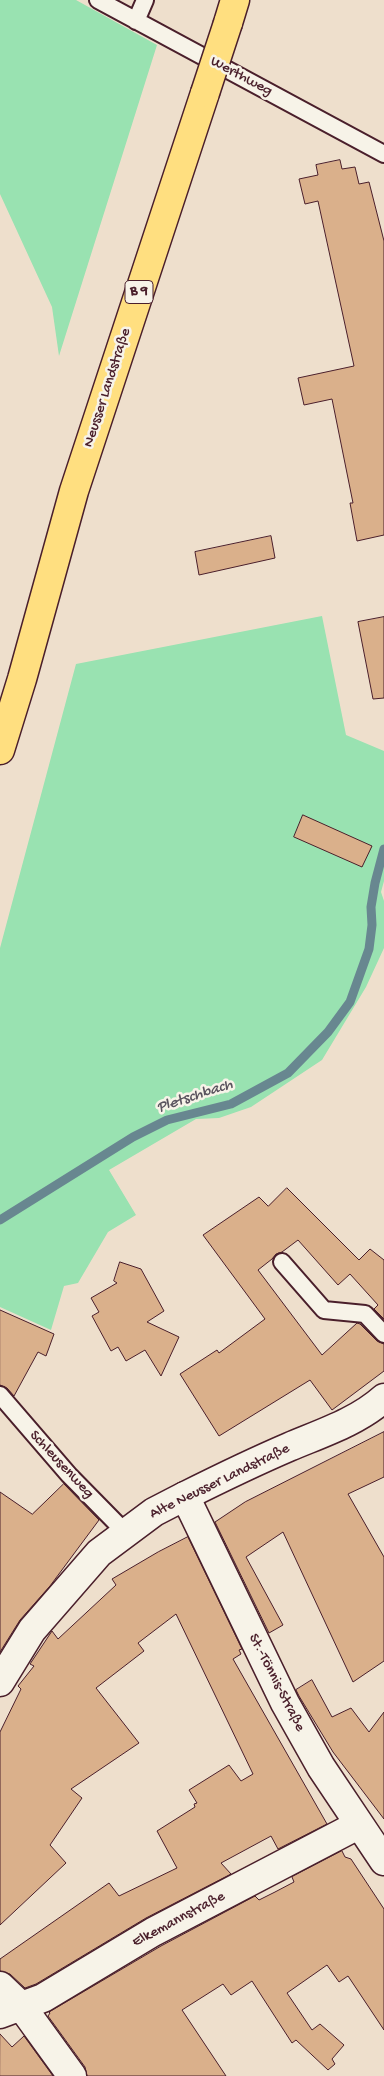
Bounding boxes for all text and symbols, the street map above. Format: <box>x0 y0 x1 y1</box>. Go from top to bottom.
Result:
street label: Werthweg <box>207 53 275 101</box>
road number: B 9 <box>125 280 153 304</box>
street label: Neusser Landstraße <box>80 326 136 450</box>
water label: Pletschbach <box>155 1076 235 1118</box>
street label: Schleusenweg <box>25 1427 97 1503</box>
street label: Alte Neusser Landstraße <box>147 1440 293 1524</box>
street label: St.-Tönnis-Straße <box>244 1631 308 1735</box>
street label: Elkemannstraße <box>130 1888 228 1952</box>

